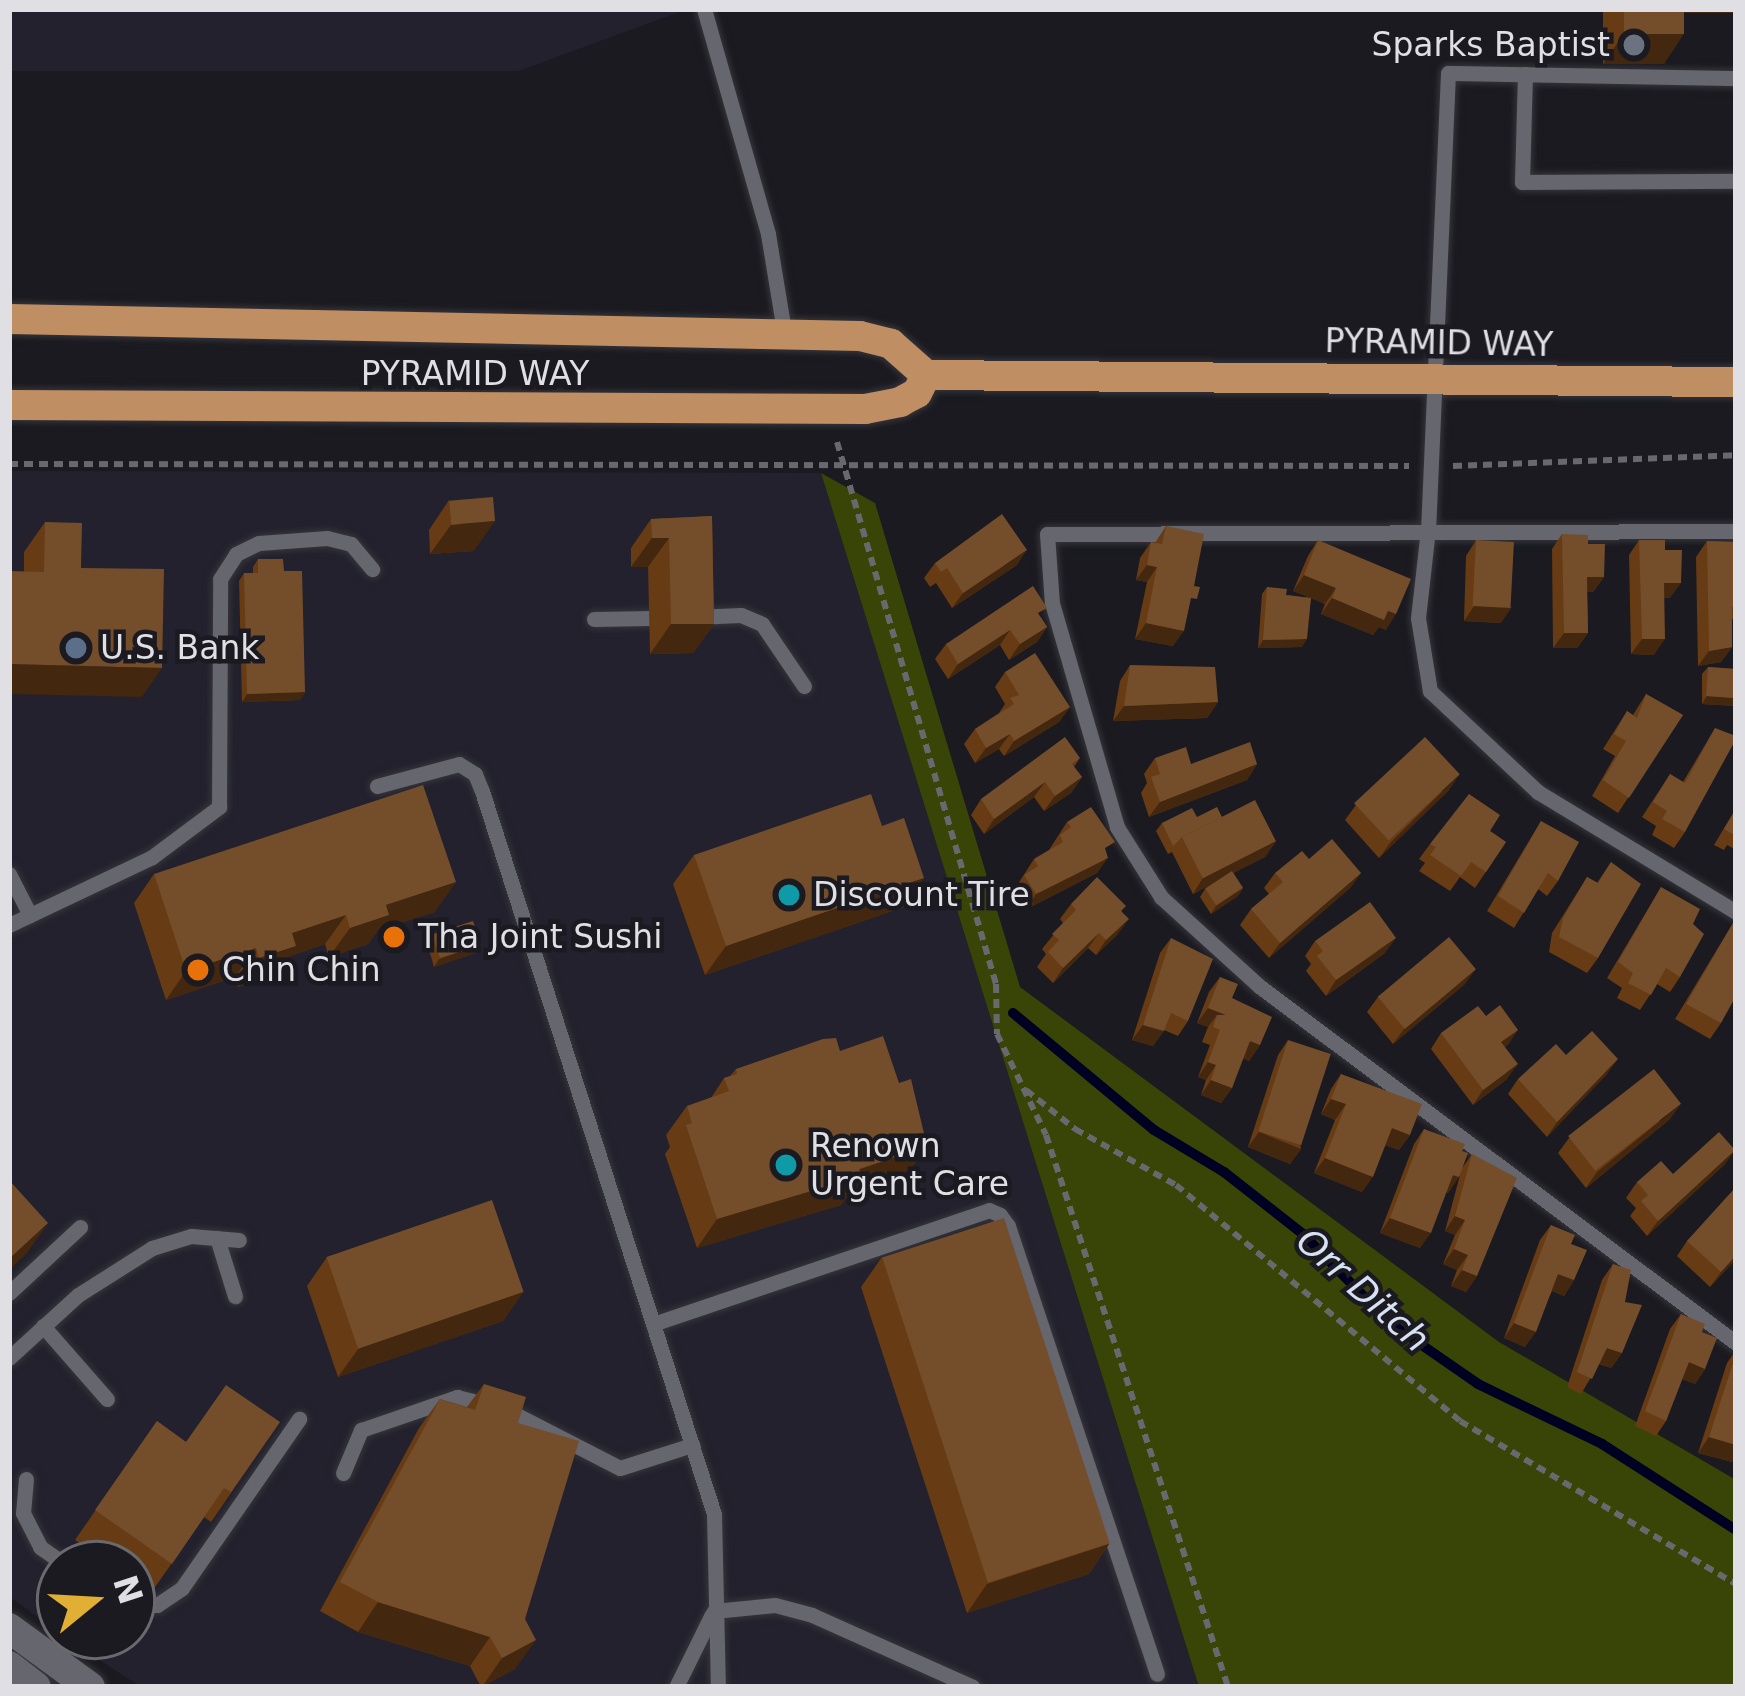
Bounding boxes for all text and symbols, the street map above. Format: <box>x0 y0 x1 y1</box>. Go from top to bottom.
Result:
place label: Sparks Baptist <box>1371 25 1610 65</box>
marker: Sparks Baptist <box>1621 32 1647 58</box>
street label: PYRAMID WAY <box>1324 321 1554 365</box>
street label: PYRAMID WAY <box>361 354 589 394</box>
place label: U.S. Bank <box>100 628 259 668</box>
marker: U.S. Bank <box>63 635 89 661</box>
place label: Discount Tire <box>813 875 1030 915</box>
marker: Discount Tire <box>776 882 802 908</box>
place label: Tha Joint Sushi <box>418 917 662 957</box>
marker: Tha Joint Sushi <box>381 924 407 950</box>
place label: Chin Chin <box>222 950 381 990</box>
marker: Chin Chin <box>185 957 211 983</box>
place label: Renown Urgent Care <box>810 1126 1009 1204</box>
marker: Renown Urgent Care <box>773 1152 799 1178</box>
water label: Orr Ditch <box>1288 1219 1438 1361</box>
north arrow <box>36 1540 156 1660</box>
text: N <box>105 1570 151 1609</box>

